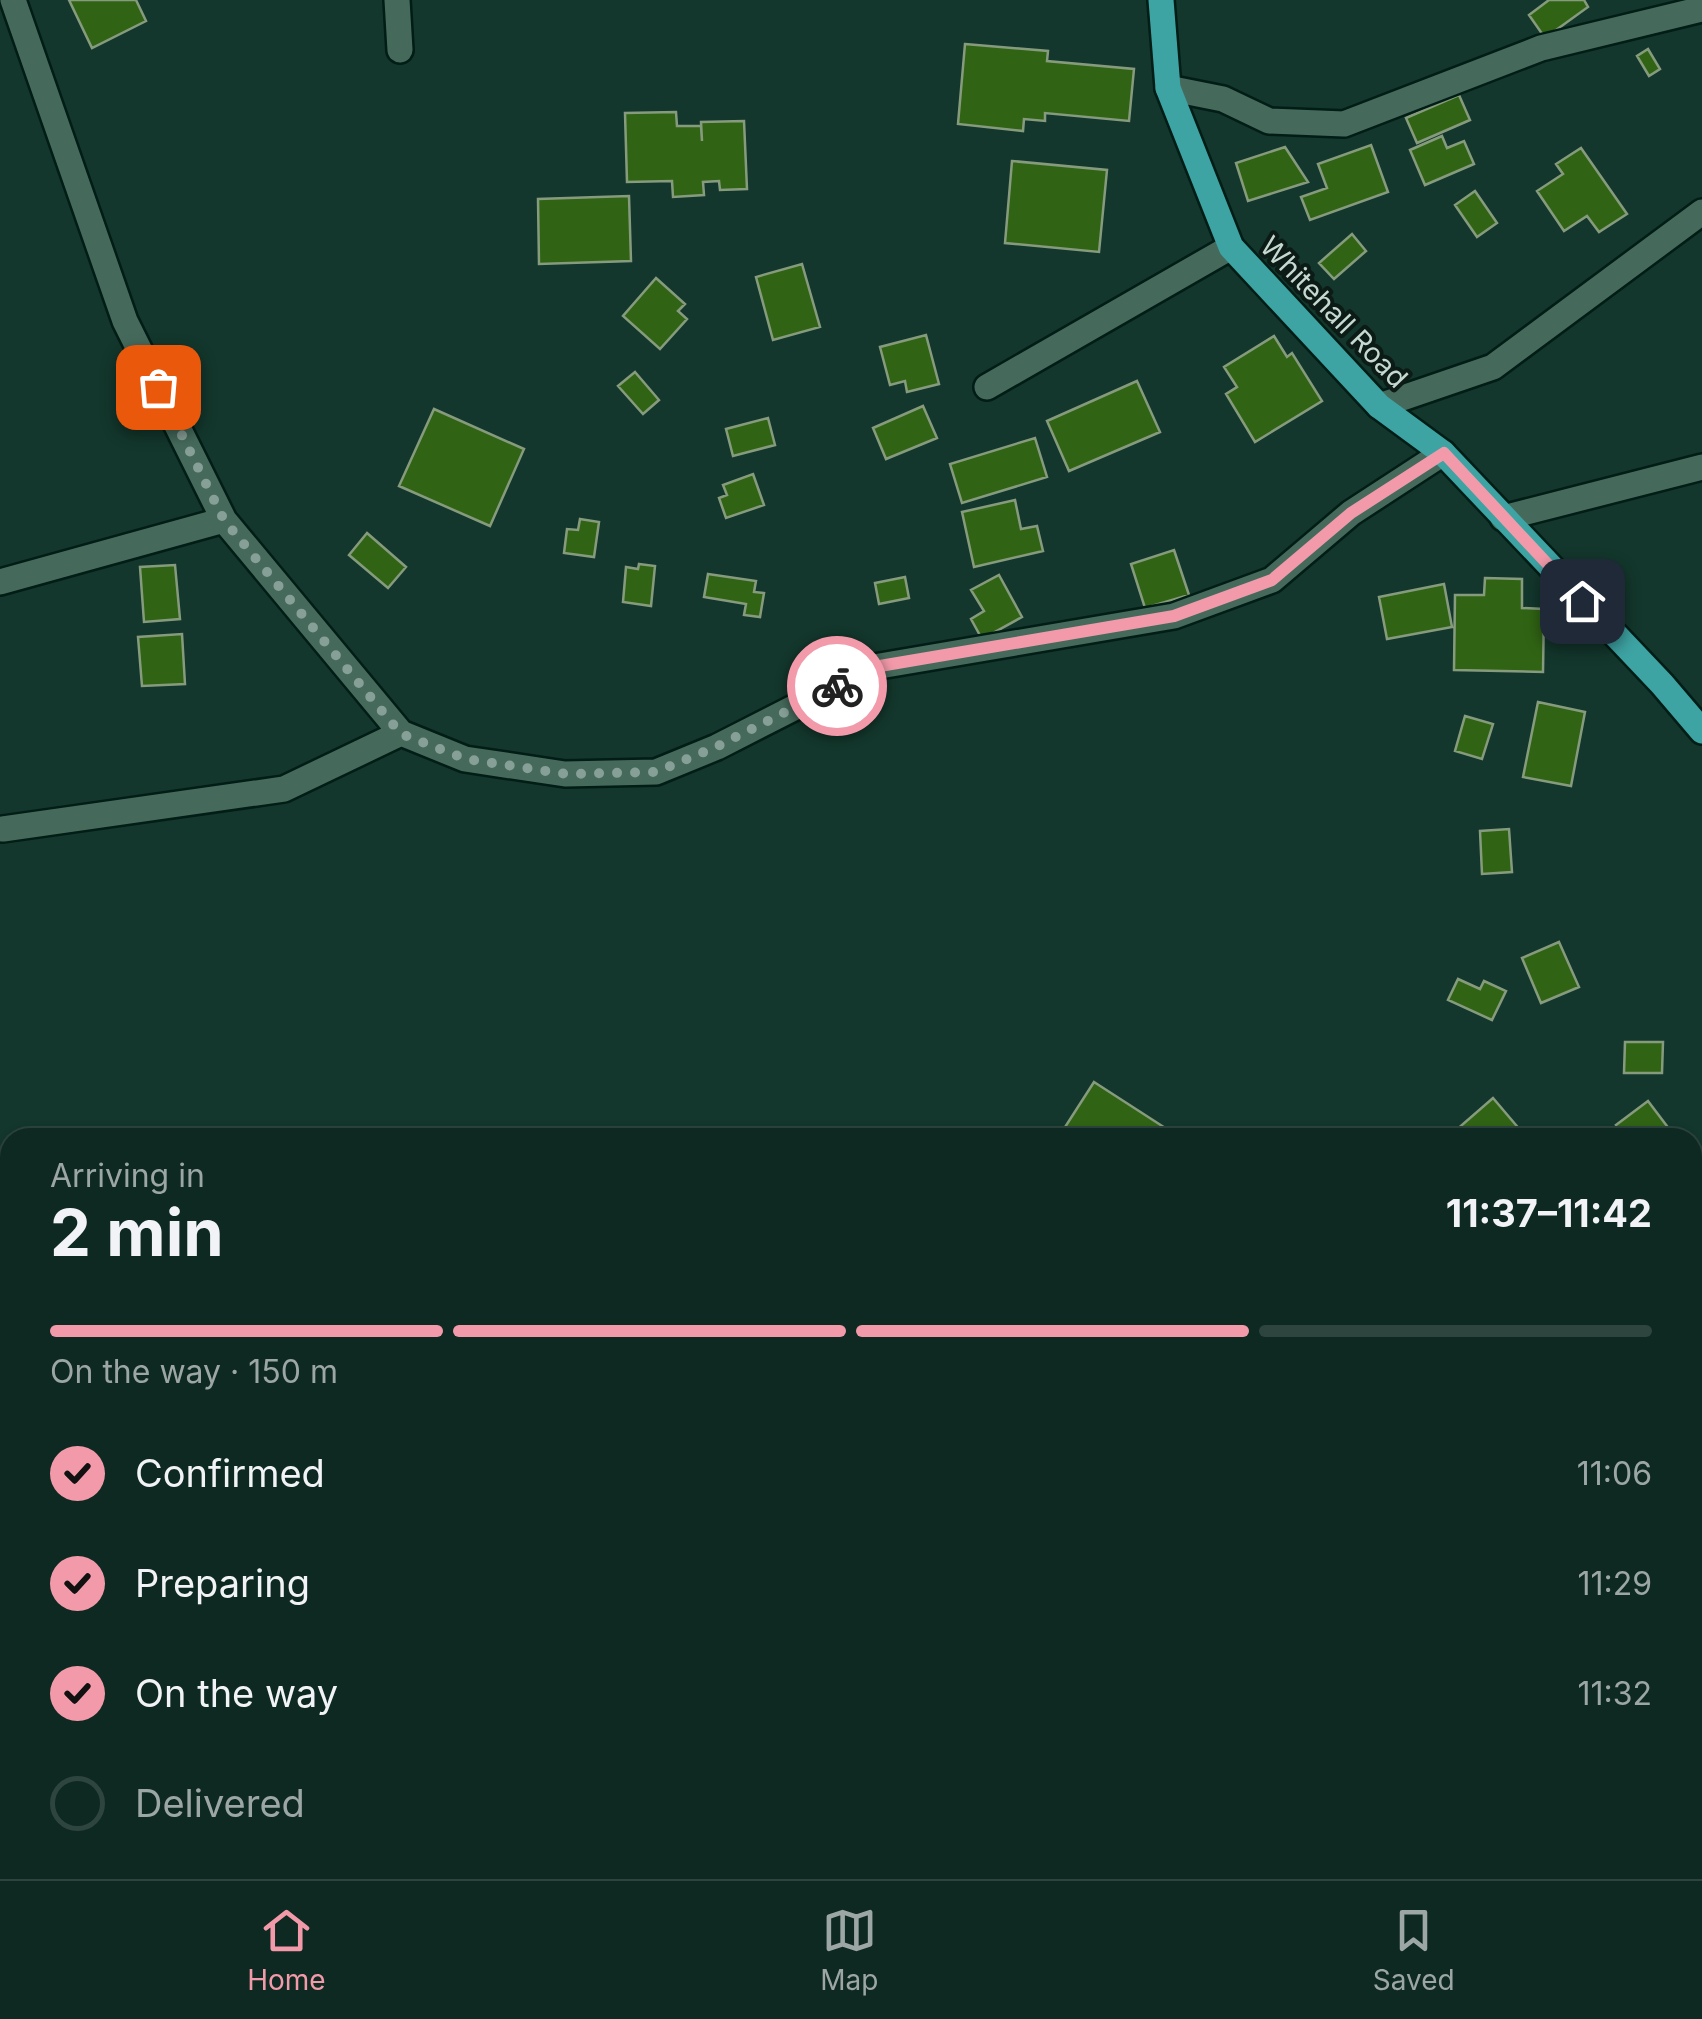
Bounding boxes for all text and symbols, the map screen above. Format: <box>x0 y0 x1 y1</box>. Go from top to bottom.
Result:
street label: Whitehall Road <box>1253 229 1415 395</box>
pin <box>116 345 201 430</box>
icon: bag <box>131 360 186 415</box>
pin <box>1540 559 1625 644</box>
icon: home <box>1555 574 1610 629</box>
courier <box>787 636 887 736</box>
icon: bike <box>810 659 865 714</box>
text: Arriving in <box>50 1156 205 1195</box>
text: 11:37–11:42 <box>1446 1190 1652 1236</box>
text: 2 min <box>50 1193 224 1272</box>
text: On the way · 150 m <box>50 1352 338 1391</box>
icon: check <box>50 1446 105 1501</box>
text: Confirmed <box>135 1450 325 1496</box>
text: 11:06 <box>1577 1454 1652 1493</box>
icon: check <box>50 1556 105 1611</box>
text: Preparing <box>135 1560 310 1606</box>
text: 11:29 <box>1577 1564 1652 1603</box>
icon: check <box>50 1666 105 1721</box>
text: On the way <box>135 1670 338 1716</box>
text: 11:32 <box>1577 1674 1652 1713</box>
text: Delivered <box>135 1780 305 1826</box>
tab: Home <box>247 1903 326 1997</box>
tab: Map <box>820 1903 878 1997</box>
tab: Saved <box>1373 1903 1455 1997</box>

